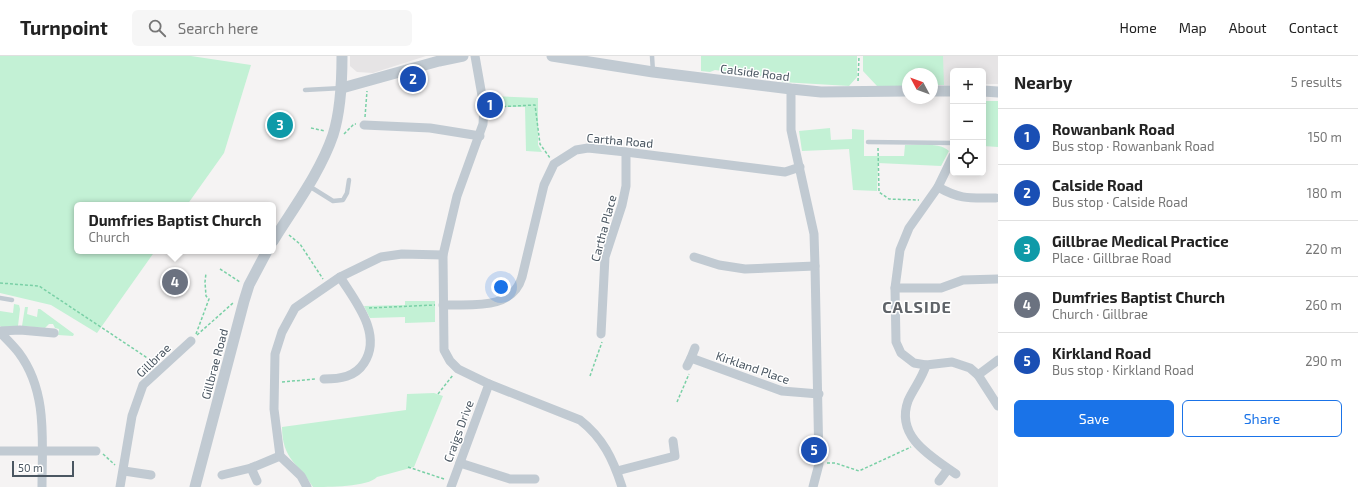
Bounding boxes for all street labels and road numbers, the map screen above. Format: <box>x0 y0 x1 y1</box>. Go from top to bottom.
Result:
street label: Calside Road <box>720 61 790 83</box>
street label: Cartha Road <box>586 130 654 150</box>
street label: Cartha Place <box>587 193 619 263</box>
street label: Gillbrae Road <box>198 327 230 401</box>
street label: Gillbrae <box>133 340 173 380</box>
street label: Kirkland Place <box>714 348 792 386</box>
street label: Craigs Drive <box>440 398 476 464</box>

